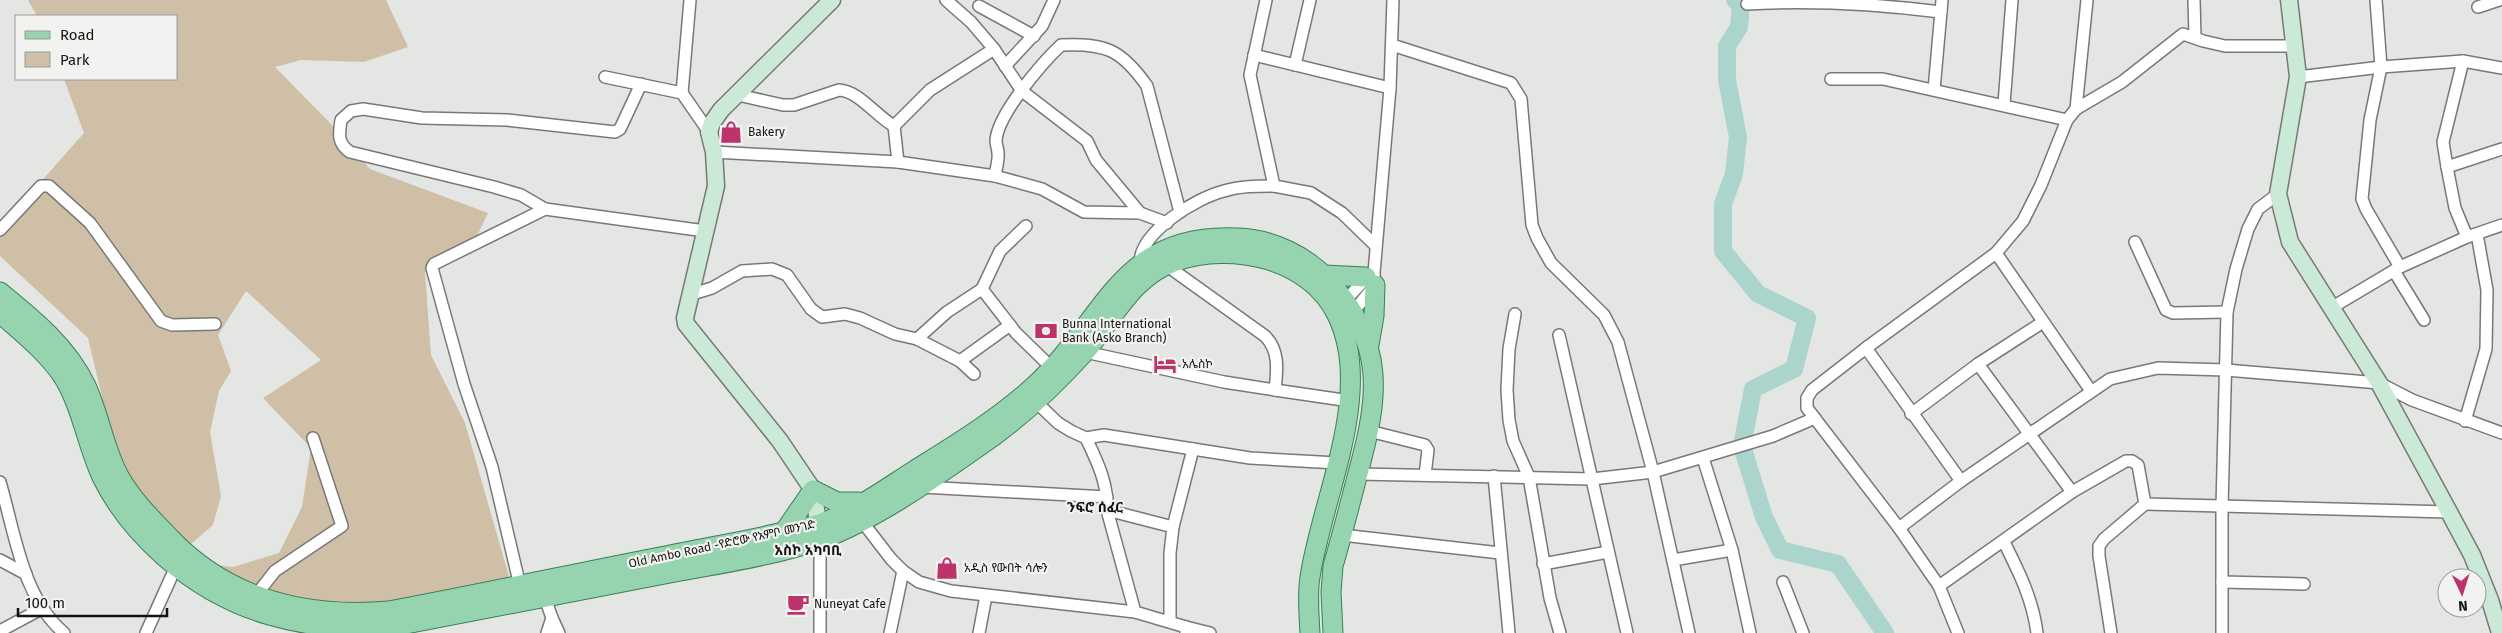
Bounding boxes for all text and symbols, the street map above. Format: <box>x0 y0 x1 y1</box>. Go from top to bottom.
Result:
legend <box>15 15 178 80</box>
text: Road <box>60 26 95 44</box>
text: Park <box>60 51 90 69</box>
shop icon: Bakery <box>718 119 744 145</box>
place label: Bakery <box>748 125 785 139</box>
place label: Bunna International Bank (Asko Branch) <box>1062 317 1172 345</box>
bank icon: Bunna International Bank (Asko Branch) <box>1033 318 1059 344</box>
hotel icon: አሌስኮ <box>1152 351 1178 377</box>
place label: አሌስኮ <box>1182 357 1213 371</box>
district label: ንፍሮ ሰፈር <box>1067 499 1123 516</box>
street label: Old Ambo Road -የድሮው የአምቦ መንገድ <box>627 517 817 571</box>
district label: አስኮ አካባቢ <box>775 542 842 559</box>
shop icon: አዲስ የውበት ሳሎን <box>934 555 960 581</box>
place label: አዲስ የውበት ሳሎን <box>964 561 1048 575</box>
north arrow <box>2437 568 2487 618</box>
scale bar <box>18 586 166 618</box>
cafe icon: Nuneyat Cafe <box>785 591 811 617</box>
text: 100 m <box>25 594 65 612</box>
place label: Nuneyat Cafe <box>814 597 886 611</box>
text: N <box>2458 597 2468 614</box>

